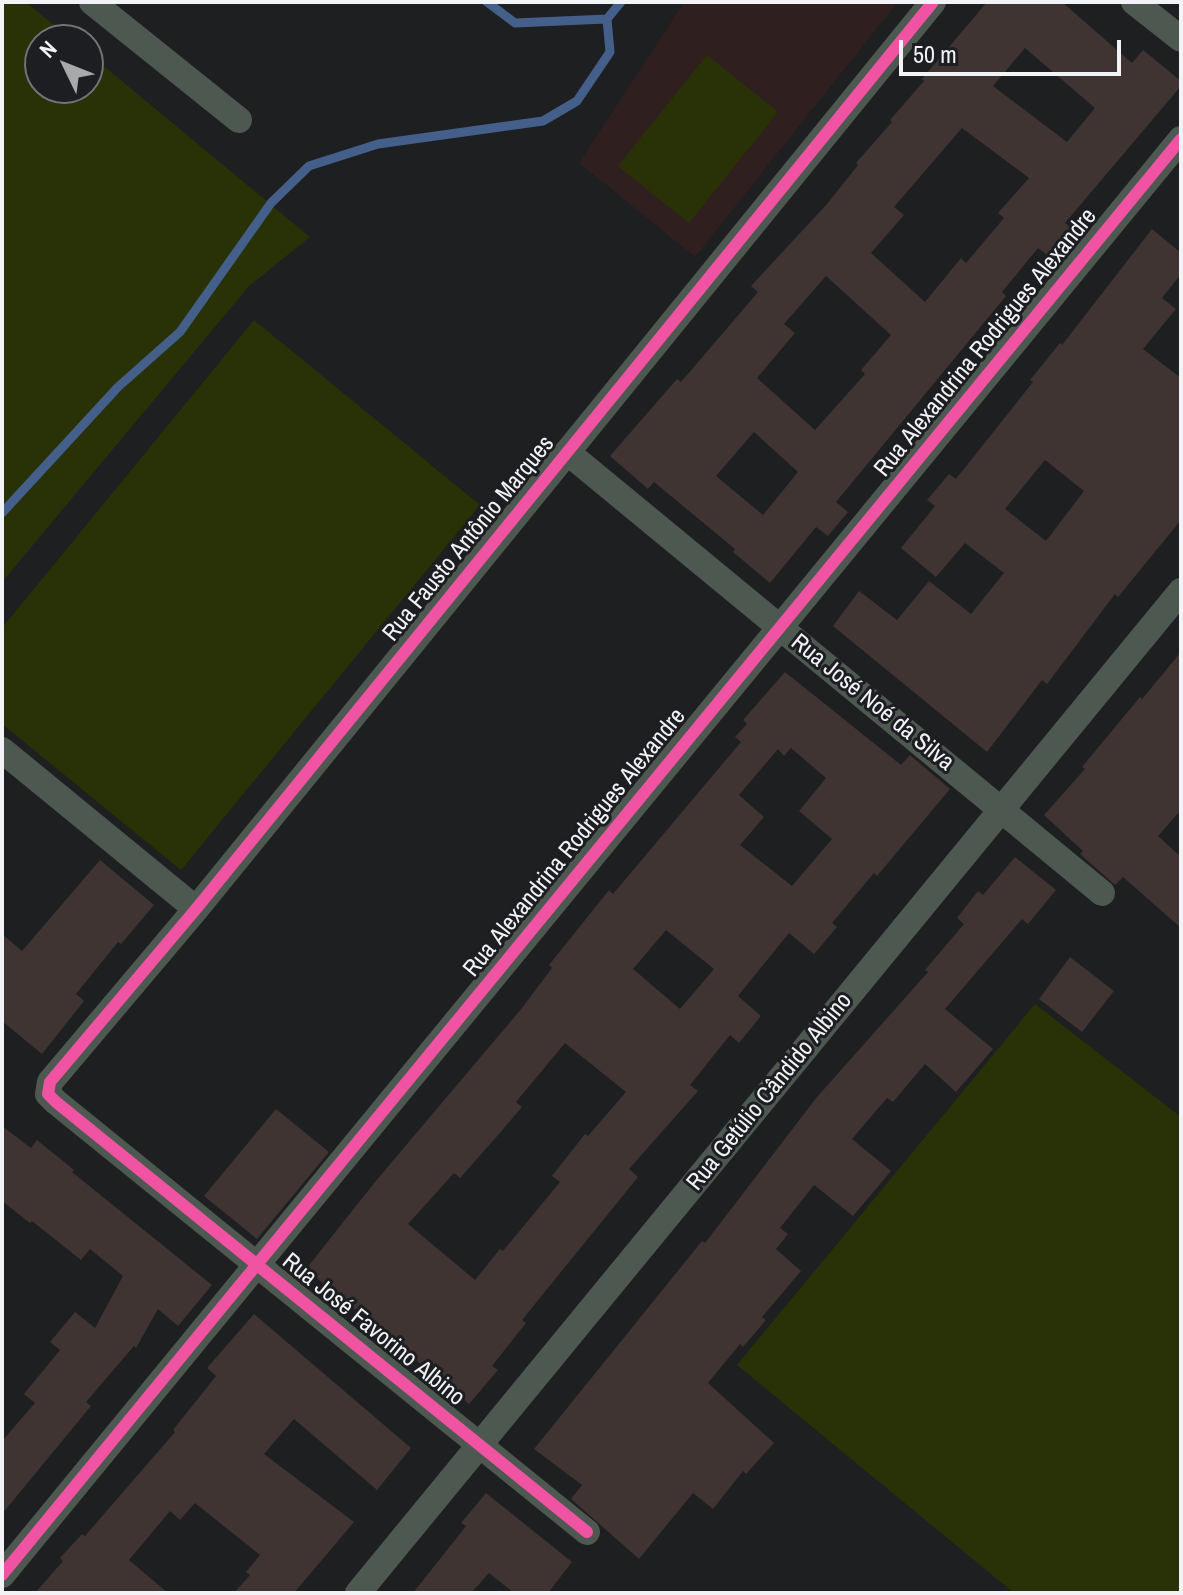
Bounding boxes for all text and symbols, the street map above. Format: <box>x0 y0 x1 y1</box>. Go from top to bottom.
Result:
north arrow <box>24 24 104 104</box>
scale bar <box>903 24 1125 74</box>
text: N <box>32 34 63 64</box>
text: 50 m <box>913 38 957 70</box>
street label: Rua Alexandrina Rodrigues Alexandre <box>869 203 1103 483</box>
street label: Rua Fausto Antônio Marques <box>377 430 561 648</box>
street label: Rua José Noé da Silva <box>785 628 959 778</box>
street label: Rua Alexandrina Rodrigues Alexandre <box>458 703 692 983</box>
street label: Rua Getúlio Cândido Albino <box>681 987 859 1197</box>
street label: Rua José Favorino Albino <box>276 1248 470 1412</box>

